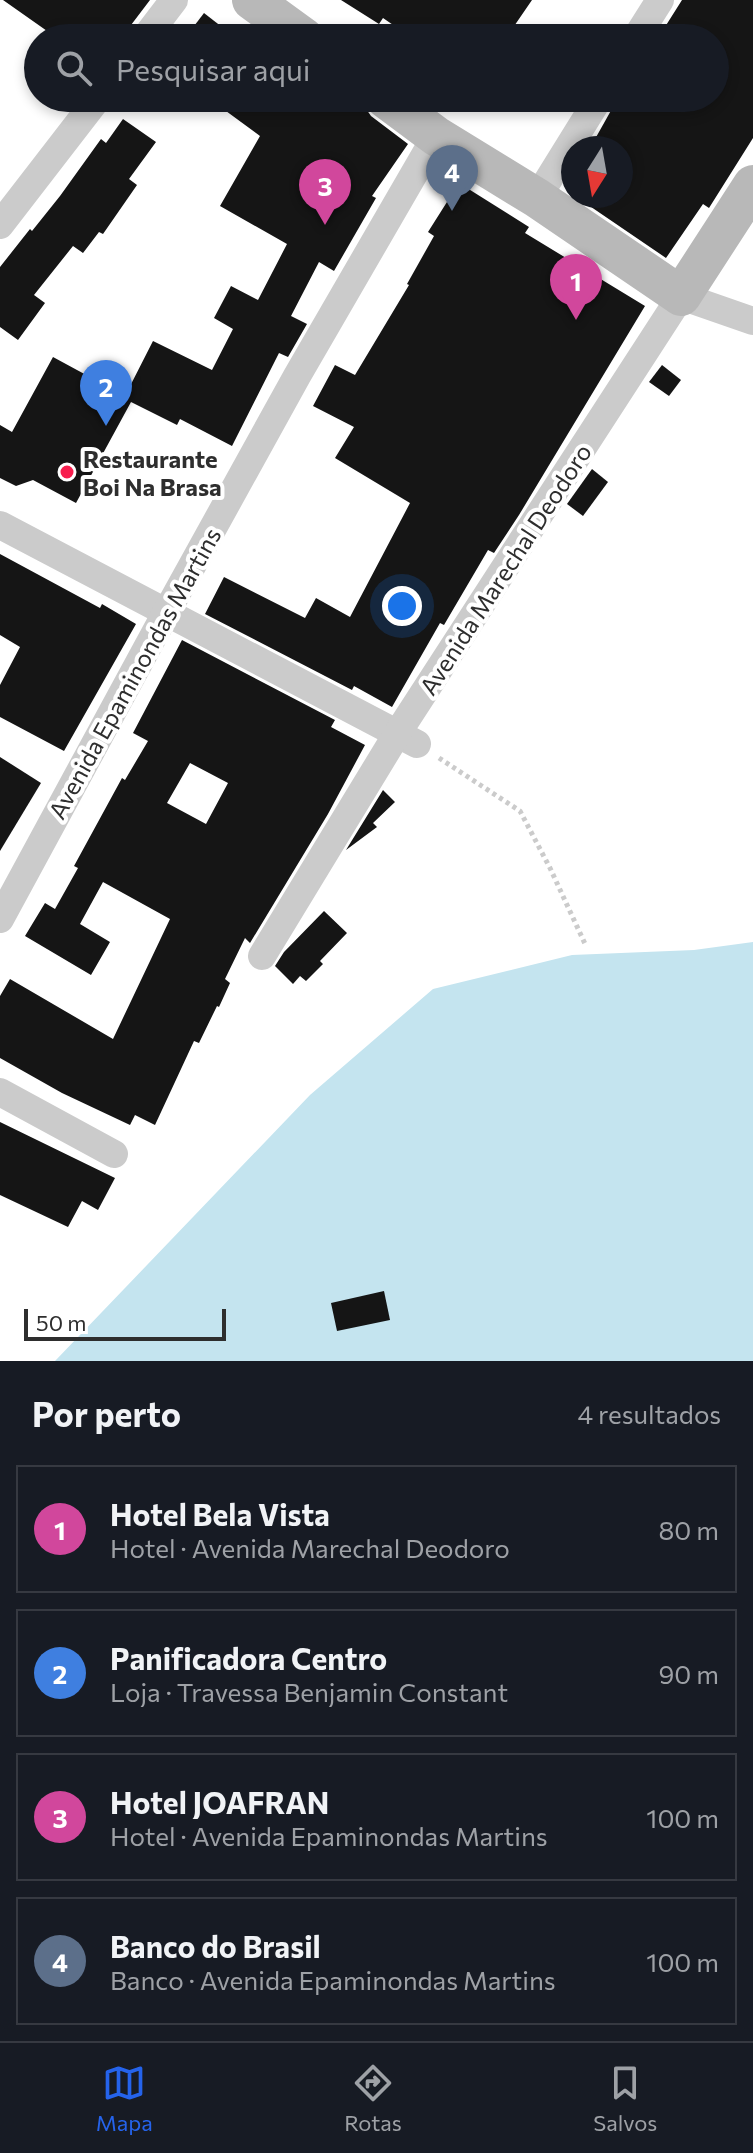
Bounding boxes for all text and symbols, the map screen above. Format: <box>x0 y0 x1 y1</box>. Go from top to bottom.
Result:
search box <box>24 24 729 112</box>
icon: search <box>52 46 96 90</box>
text: Pesquisar aqui <box>116 50 311 87</box>
north arrow <box>561 136 633 208</box>
pin: 4 <box>426 145 478 211</box>
pin: 3 <box>299 159 351 225</box>
pin: 1 <box>550 254 602 320</box>
pin: 2 <box>80 360 132 426</box>
street label: Avenida Marechal Deodoro <box>413 438 597 700</box>
place label: Restaurante Boi Na Brasa <box>83 444 222 501</box>
marker: Restaurante Boi Na Brasa <box>58 463 76 481</box>
street label: Avenida Epaminondas Martins <box>42 522 226 824</box>
your location <box>382 586 422 626</box>
scale bar <box>24 1305 226 1341</box>
text: 50 m <box>36 1309 86 1336</box>
text: Por perto <box>32 1392 181 1434</box>
text: 4 resultados <box>577 1398 721 1429</box>
text: Hotel Bela Vista <box>110 1495 330 1532</box>
text: 1 <box>54 1514 66 1545</box>
text: 80 m <box>659 1514 719 1545</box>
text: Hotel · Avenida Marechal Deodoro <box>110 1532 510 1563</box>
text: Panificadora Centro <box>110 1639 387 1676</box>
text: 2 <box>53 1658 67 1689</box>
text: 90 m <box>659 1658 719 1689</box>
text: Loja · Travessa Benjamin Constant <box>110 1676 508 1707</box>
text: Hotel JOAFRAN <box>110 1783 329 1820</box>
text: 3 <box>52 1802 68 1833</box>
text: 100 m <box>646 1802 719 1833</box>
text: Hotel · Avenida Epaminondas Martins <box>110 1820 548 1851</box>
text: Banco do Brasil <box>110 1927 321 1964</box>
text: 4 <box>52 1946 68 1977</box>
text: 100 m <box>646 1946 719 1977</box>
text: Banco · Avenida Epaminondas Martins <box>110 1964 556 1995</box>
tab: Mapa <box>96 2061 153 2136</box>
tab: Rotas <box>344 2061 402 2136</box>
tab: Salvos <box>593 2061 657 2136</box>

